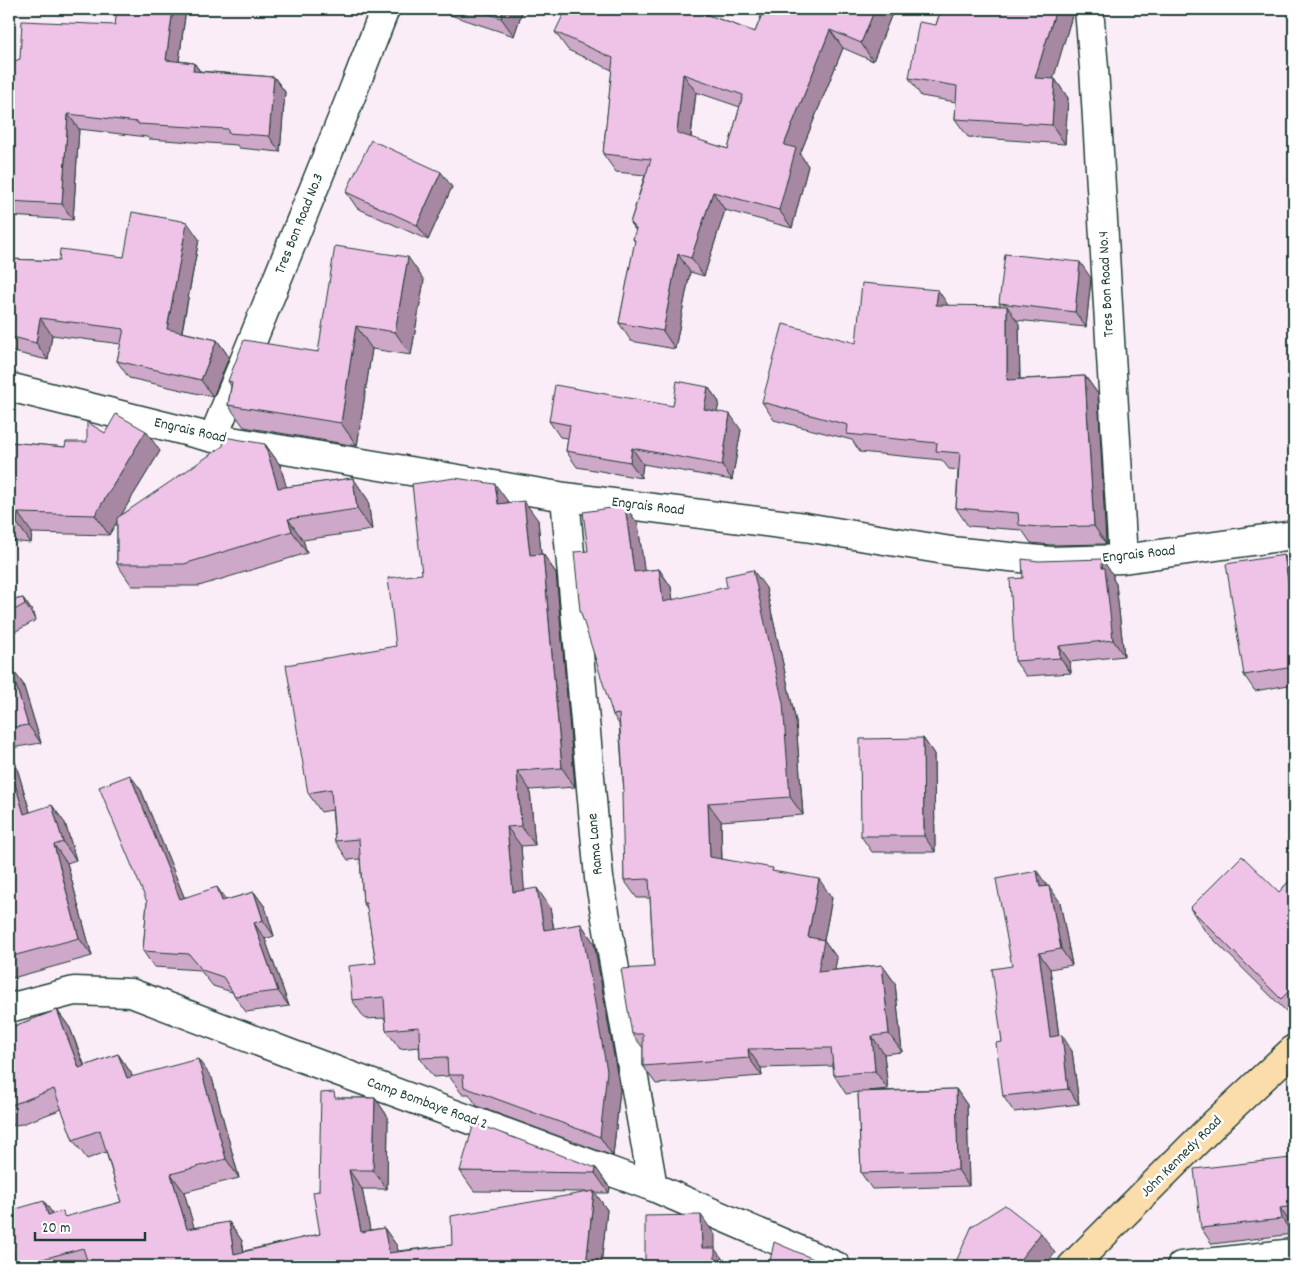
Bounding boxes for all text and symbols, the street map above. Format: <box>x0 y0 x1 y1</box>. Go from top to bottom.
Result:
street label: Tres Bon Road No.3 <box>270 170 330 278</box>
street label: Tres Bon Road No.4 <box>1093 230 1121 338</box>
street label: Engrais Road <box>152 412 228 450</box>
street label: Engrais Road <box>610 492 686 522</box>
street label: Engrais Road <box>1101 540 1177 570</box>
street label: Rama Lane <box>582 812 610 876</box>
street label: Camp Bombaye Road 2 <box>364 1072 490 1136</box>
street label: John Kennedy Road <box>1136 1111 1228 1203</box>
scale bar <box>35 1210 145 1242</box>
text: 20 m <box>42 1218 70 1240</box>

